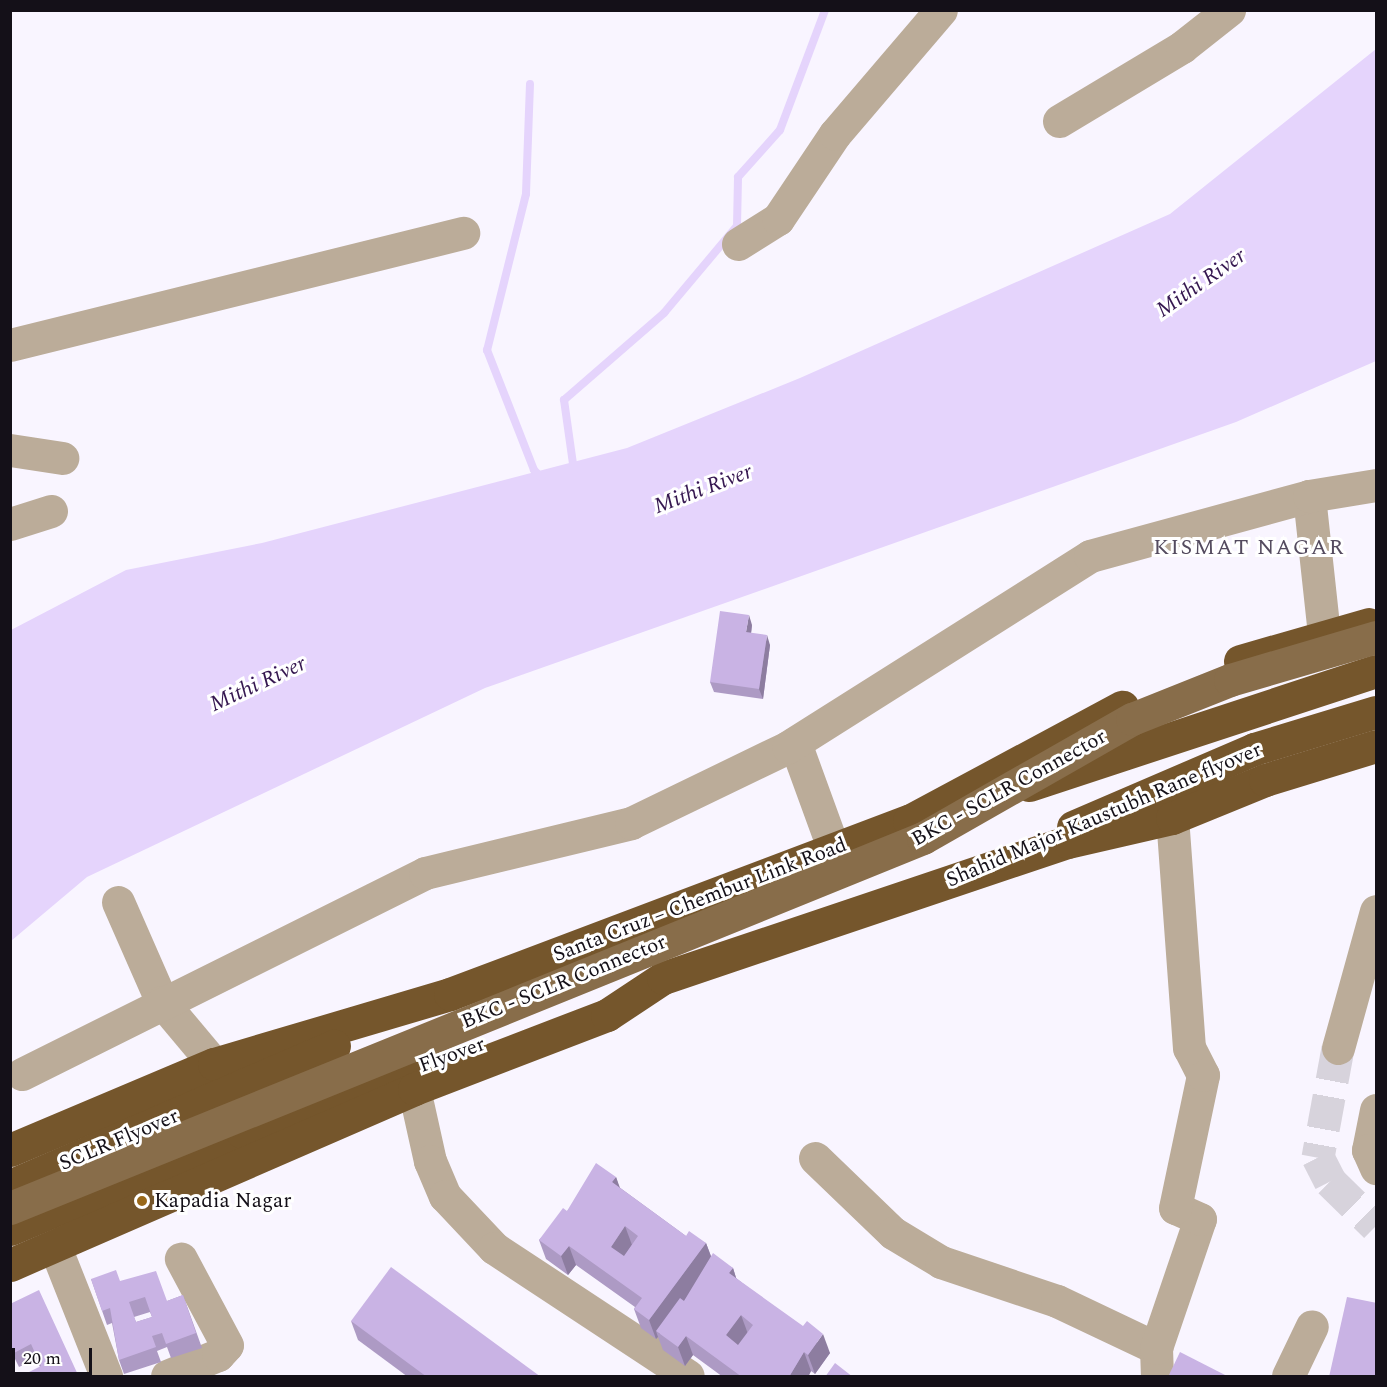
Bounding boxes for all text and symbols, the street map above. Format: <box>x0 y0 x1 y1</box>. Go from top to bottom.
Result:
water label: Mithi River <box>1151 243 1251 323</box>
water label: Mithi River <box>650 458 756 520</box>
district label: KISMAT NAGAR <box>1153 535 1345 561</box>
water label: Mithi River <box>206 650 310 718</box>
street label: BKC - SCLR Connector <box>907 724 1111 852</box>
street label: Shahid Major Kaustubh Rane flyover <box>942 737 1266 893</box>
street label: Santa Cruz – Chembur Link Road <box>550 832 850 968</box>
street label: BKC - SCLR Connector <box>458 929 670 1035</box>
street label: Flyover <box>415 1031 489 1079</box>
street label: SCLR Flyover <box>56 1104 182 1176</box>
place label: Kapadia Nagar <box>154 1188 292 1214</box>
marker: Kapadia Nagar <box>135 1194 149 1208</box>
scale bar <box>15 1336 94 1374</box>
text: 20 m <box>23 1345 61 1372</box>

